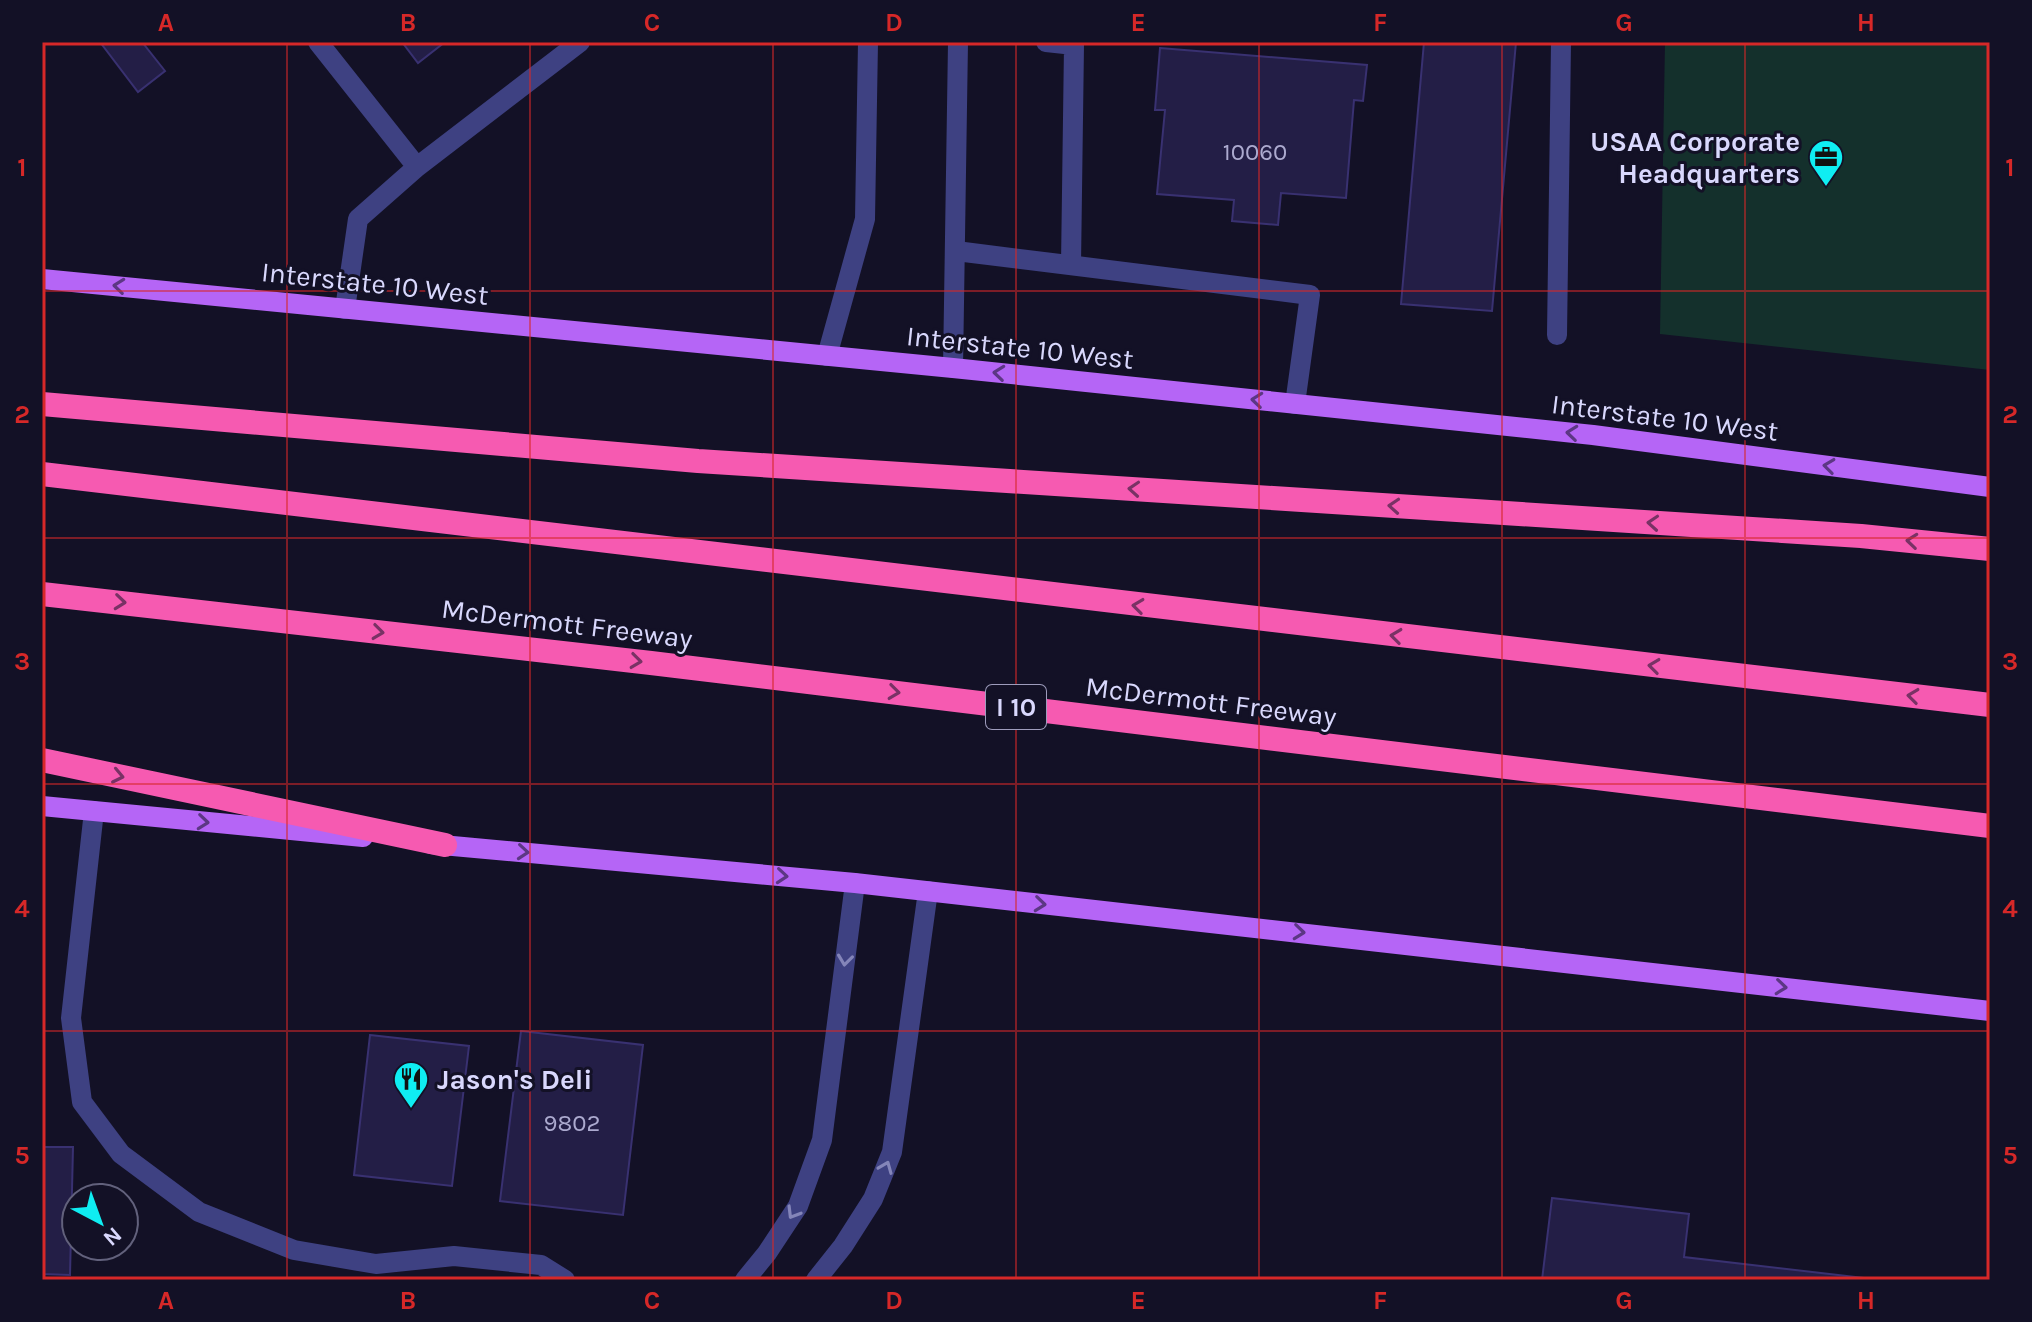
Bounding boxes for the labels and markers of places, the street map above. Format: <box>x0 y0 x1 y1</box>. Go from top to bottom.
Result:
place label: USAA Corporate Headquarters <box>1590 125 1800 190</box>
office icon: USAA Corporate Headquarters <box>1807 138 1845 188</box>
restaurant icon: Jason's Deli <box>392 1060 430 1110</box>
place label: Jason's Deli <box>437 1063 593 1096</box>

